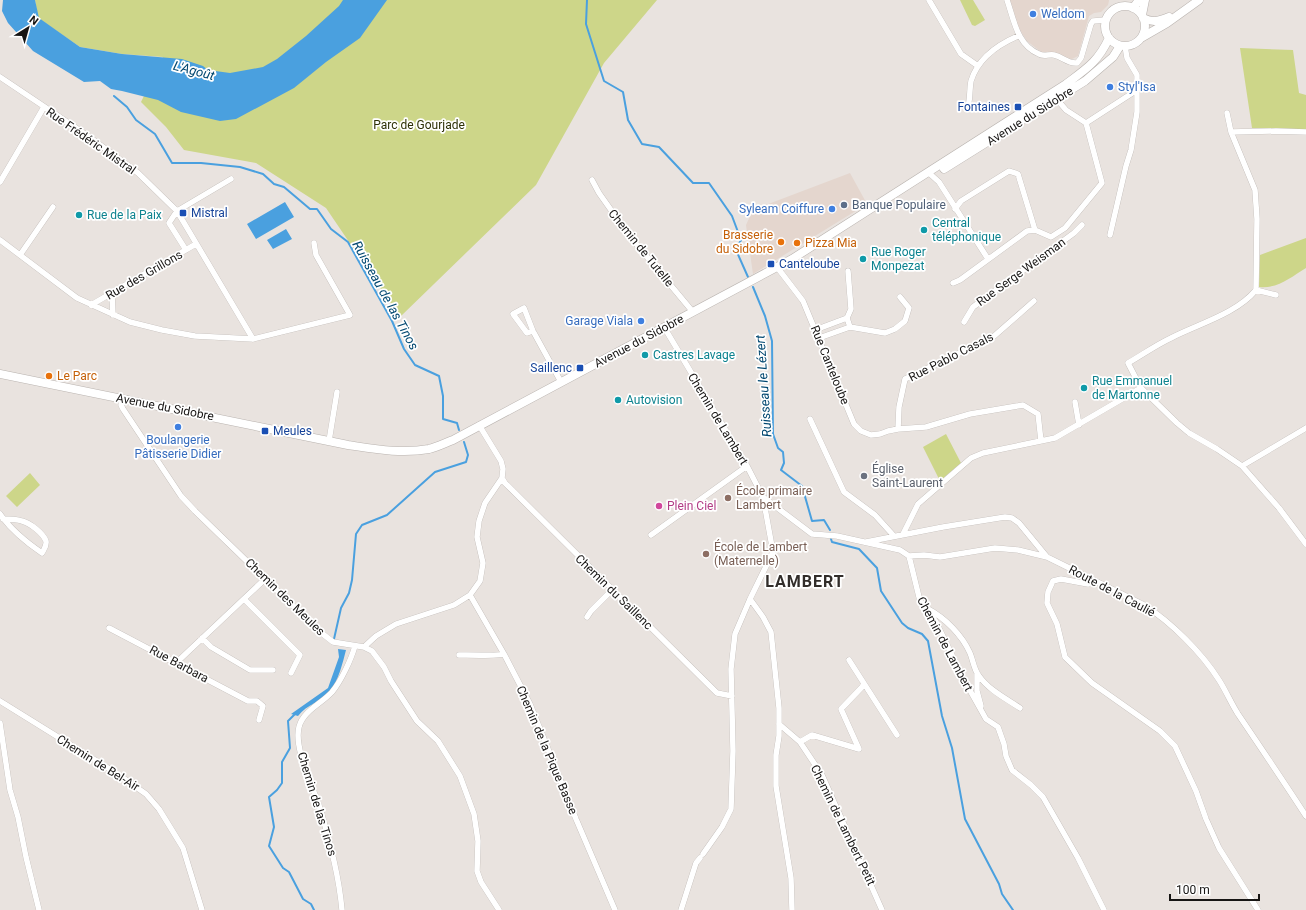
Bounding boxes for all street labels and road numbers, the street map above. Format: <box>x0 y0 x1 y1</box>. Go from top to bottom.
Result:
street label: Avenue du Sidobre <box>984 84 1076 148</box>
street label: Rue Frédéric Mistral <box>43 105 139 177</box>
street label: Chemin de Tutelle <box>606 207 676 289</box>
street label: Rue Serge Weisman <box>974 235 1068 309</box>
street label: Rue des Grillons <box>103 247 185 303</box>
street label: Avenue du Sidobre <box>592 312 686 370</box>
street label: Rue Canteloube <box>808 323 852 407</box>
street label: Rue Pablo Casals <box>906 330 996 384</box>
street label: Chemin de Lambert <box>685 370 751 468</box>
street label: Avenue du Sidobre <box>115 391 215 423</box>
street label: Chemin du Saillenc <box>572 552 656 632</box>
street label: Chemin des Meules <box>242 555 328 639</box>
street label: Route de la Caulié <box>1066 562 1158 620</box>
street label: Chemin de Lambert <box>914 594 976 694</box>
street label: Rue Barbara <box>147 643 211 685</box>
street label: Chemin de la Pique Basse <box>514 684 580 816</box>
street label: Chemin de Bel-Air <box>54 732 142 794</box>
street label: Chemin de las Tinos <box>295 750 339 858</box>
street label: Chemin de Lambert Petit <box>808 762 878 888</box>

